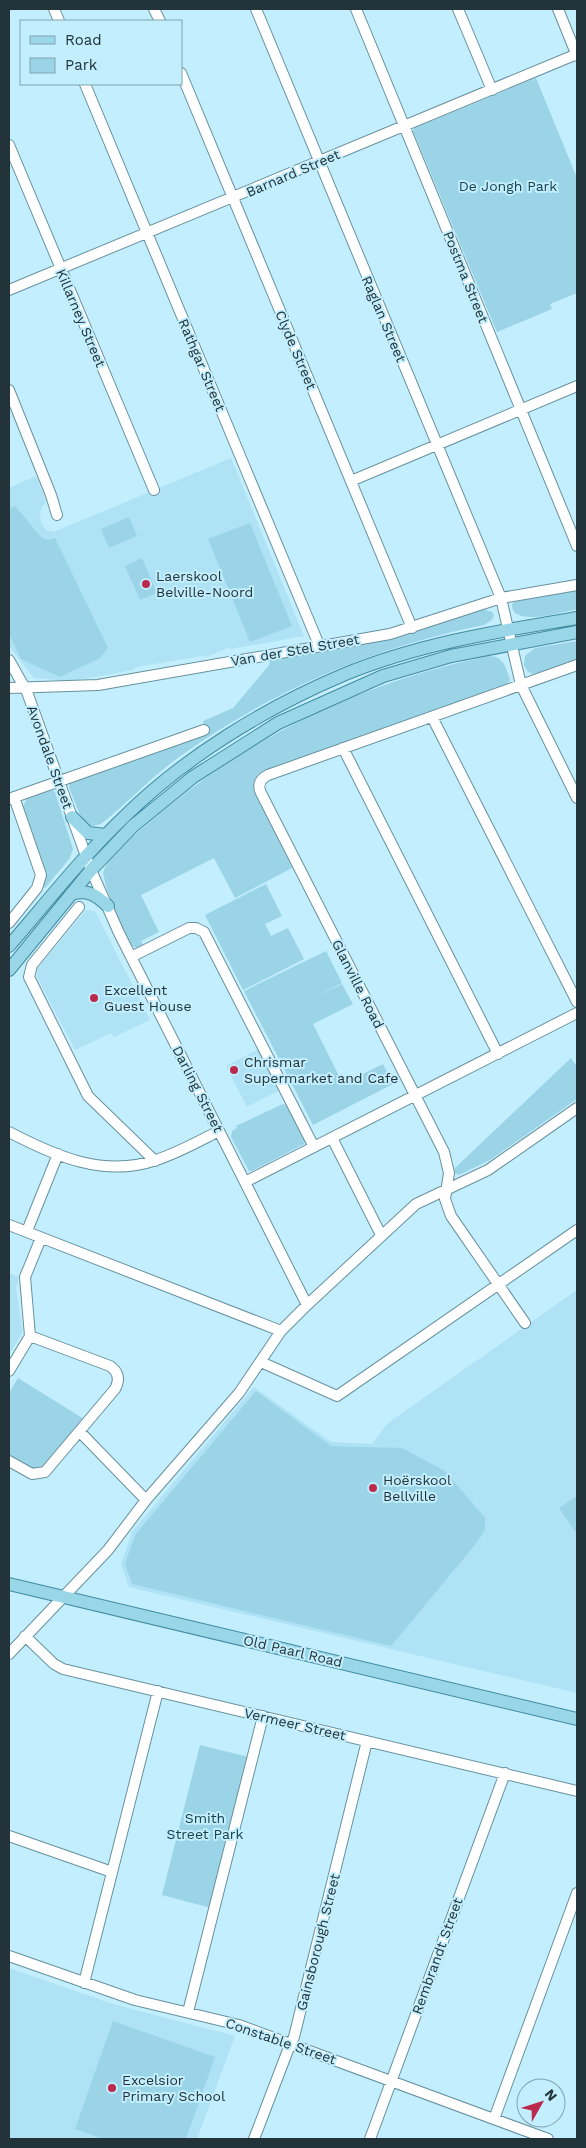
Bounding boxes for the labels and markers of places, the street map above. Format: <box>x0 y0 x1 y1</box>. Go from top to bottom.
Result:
place label: Laerskool Belville-Noord <box>156 568 253 600</box>
marker: Laerskool Belville-Noord <box>140 578 152 590</box>
place label: Excellent Guest House <box>104 982 192 1014</box>
marker: Excellent Guest House <box>88 992 100 1004</box>
place label: Chrismar Supermarket and Cafe <box>244 1054 398 1086</box>
marker: Chrismar Supermarket and Cafe <box>228 1064 240 1076</box>
place label: Hoërskool Bellville <box>383 1472 452 1504</box>
marker: Hoërskool Bellville <box>367 1482 379 1494</box>
place label: Excelsior Primary School <box>122 2072 226 2104</box>
marker: Excelsior Primary School <box>106 2082 118 2094</box>

